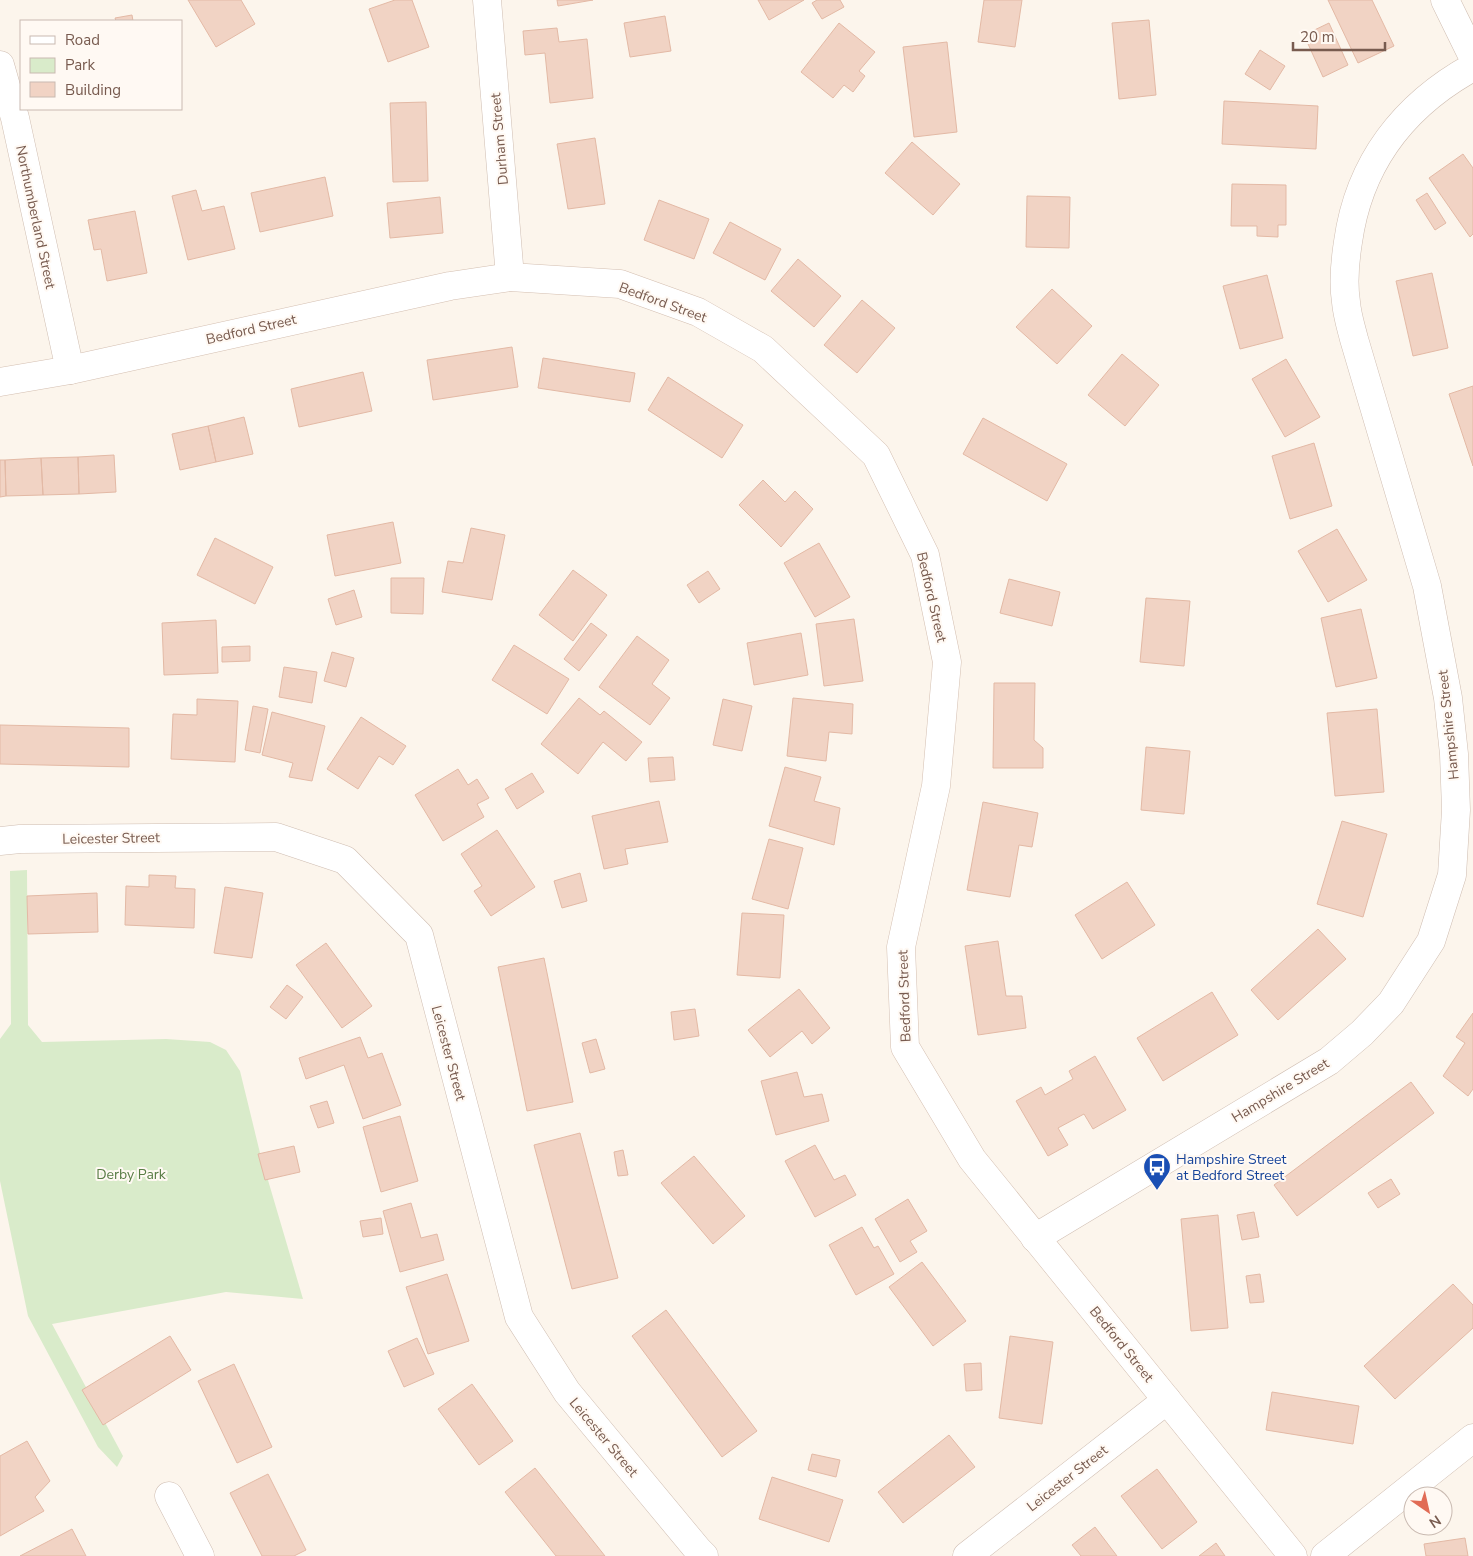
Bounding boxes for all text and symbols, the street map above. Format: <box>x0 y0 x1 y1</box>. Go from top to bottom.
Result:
legend <box>20 20 182 110</box>
scale bar <box>1293 20 1386 52</box>
text: 20 m <box>1300 27 1335 47</box>
text: Road <box>65 30 100 50</box>
text: Park <box>65 55 95 75</box>
text: Building <box>65 80 121 100</box>
street label: Durham Street <box>486 92 513 186</box>
street label: Northumberland Street <box>11 144 60 291</box>
street label: Bedford Street <box>616 278 709 327</box>
street label: Bedford Street <box>204 310 298 349</box>
street label: Bedford Street <box>912 550 951 644</box>
street label: Hampshire Street <box>1433 669 1464 781</box>
street label: Leicester Street <box>62 828 160 849</box>
street label: Bedford Street <box>893 949 916 1042</box>
street label: Leicester Street <box>427 1003 470 1103</box>
street label: Hampshire Street <box>1228 1054 1333 1127</box>
place label: Hampshire Street at Bedford Street <box>1176 1150 1286 1185</box>
bus stop icon: Hampshire Street at Bedford Street <box>1142 1152 1172 1191</box>
park label: Derby Park <box>96 1165 167 1184</box>
street label: Bedford Street <box>1085 1303 1158 1386</box>
street label: Leicester Street <box>565 1394 642 1481</box>
street label: Leicester Street <box>1023 1441 1112 1516</box>
north arrow <box>1403 1486 1453 1536</box>
text: N <box>1425 1511 1445 1532</box>

